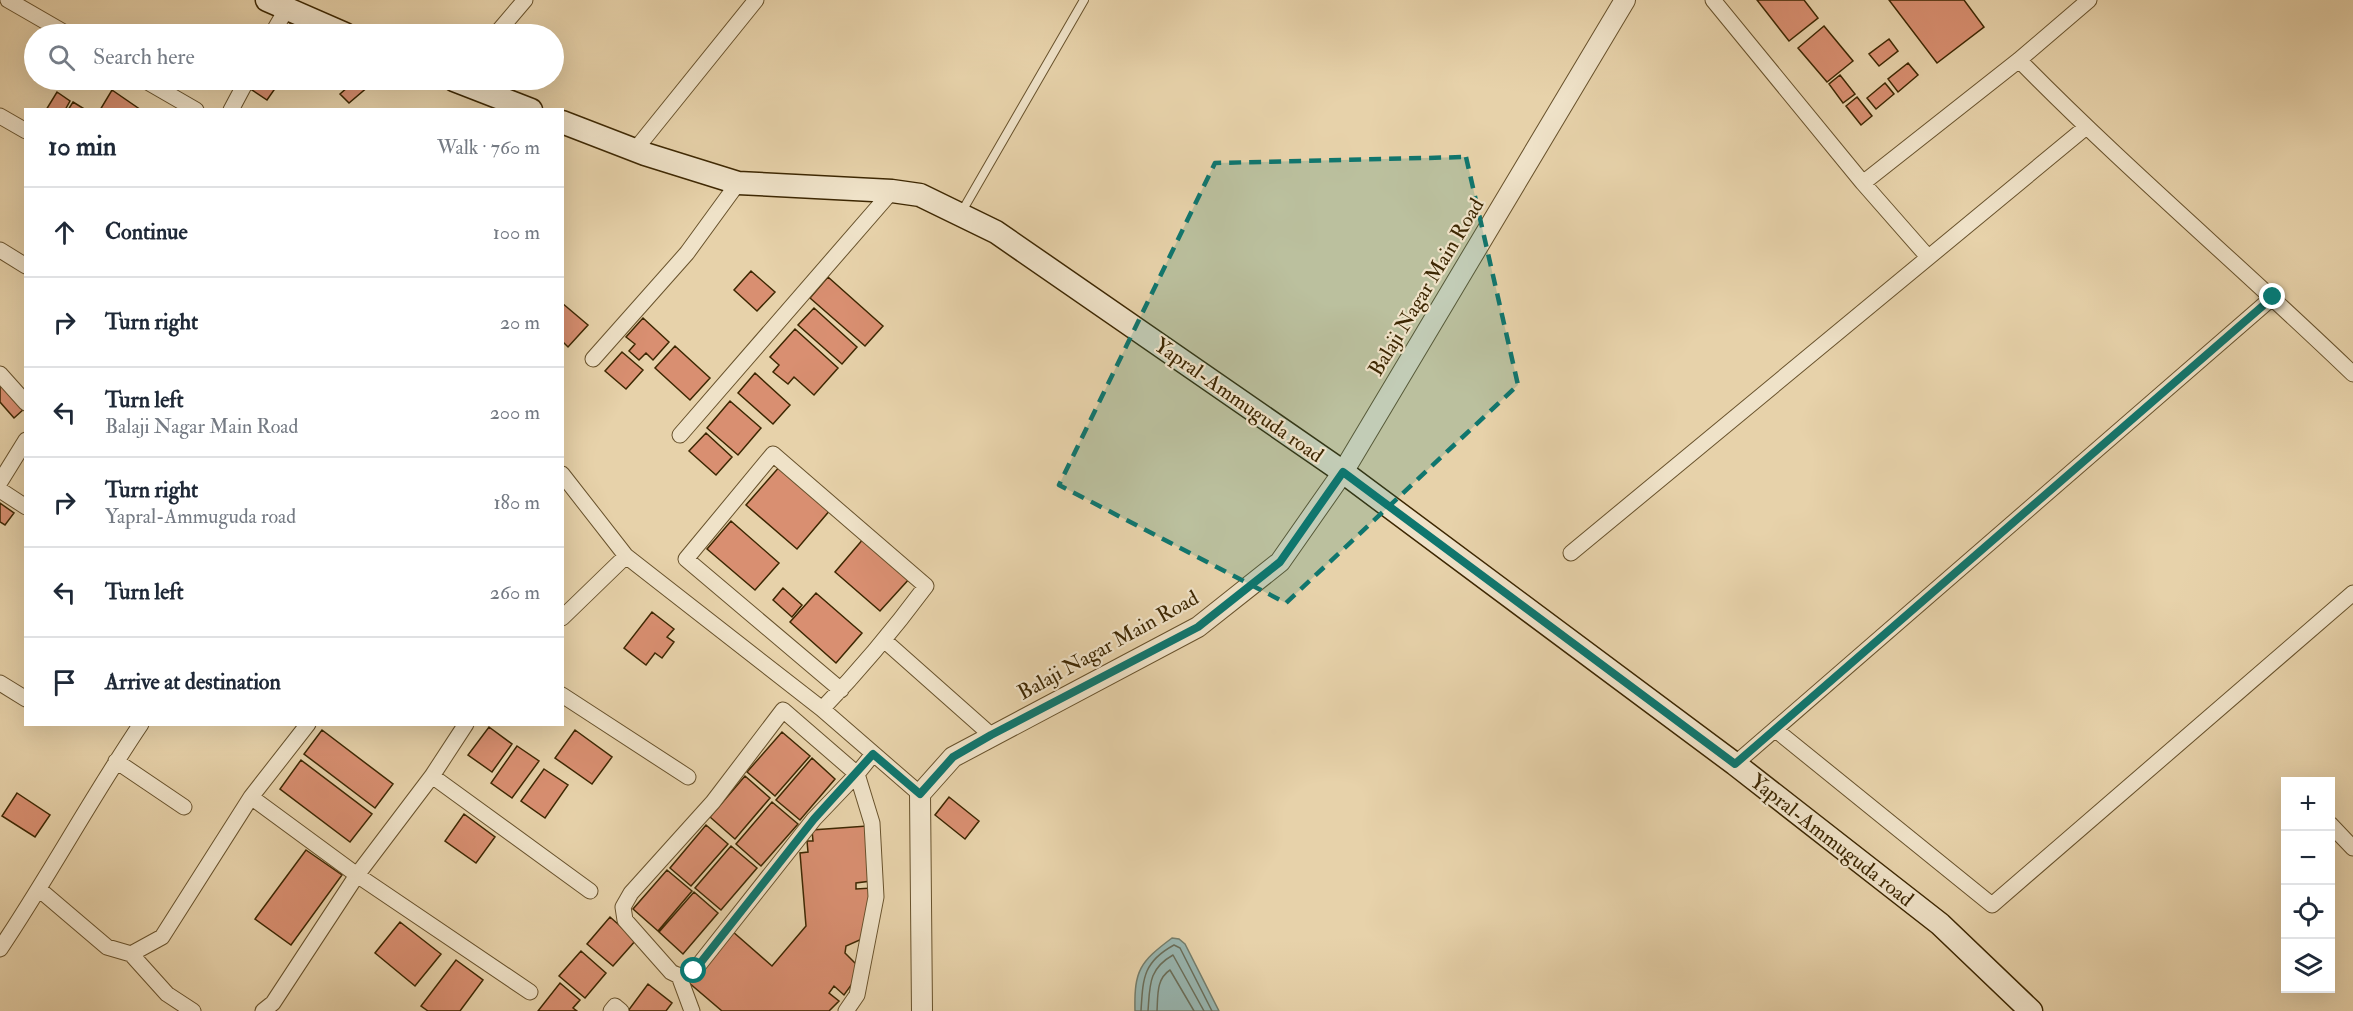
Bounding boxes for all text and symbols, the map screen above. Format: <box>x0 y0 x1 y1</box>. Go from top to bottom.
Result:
search box <box>24 24 564 90</box>
icon: search <box>45 41 78 74</box>
text: Search here <box>93 43 195 71</box>
text: 10 min <box>48 131 116 163</box>
text: Walk · 760 m <box>437 135 540 160</box>
street label: Balaji Nagar Main Road <box>1363 193 1491 381</box>
icon: ahead <box>48 216 81 249</box>
text: Continue <box>105 218 188 246</box>
text: 100 m <box>493 220 540 245</box>
route end <box>2259 283 2285 309</box>
icon: right <box>48 306 81 339</box>
text: Turn right <box>105 308 198 336</box>
text: 20 m <box>500 310 540 335</box>
street label: Yapral-Ammuguda road <box>1149 332 1329 469</box>
text: Turn left <box>105 386 184 414</box>
icon: left <box>48 396 81 429</box>
text: 200 m <box>490 400 540 425</box>
text: Balaji Nagar Main Road <box>105 414 298 439</box>
text: Turn right <box>105 476 198 504</box>
icon: right <box>48 486 81 519</box>
text: 180 m <box>493 490 540 515</box>
text: Yapral-Ammuguda road <box>105 504 296 529</box>
icon: left <box>48 576 81 609</box>
text: Turn left <box>105 578 184 606</box>
text: 260 m <box>490 580 540 605</box>
street label: Balaji Nagar Main Road <box>1013 584 1204 706</box>
icon: arrive <box>48 666 81 699</box>
text: Arrive at destination <box>105 668 281 696</box>
street label: Yapral-Ammuguda road <box>1744 768 1920 913</box>
map controls <box>2281 777 2335 993</box>
button: + <box>2281 777 2335 831</box>
button: − <box>2281 831 2335 885</box>
button: locate <box>2281 885 2335 939</box>
button: layers <box>2281 939 2335 993</box>
route start <box>680 957 706 983</box>

